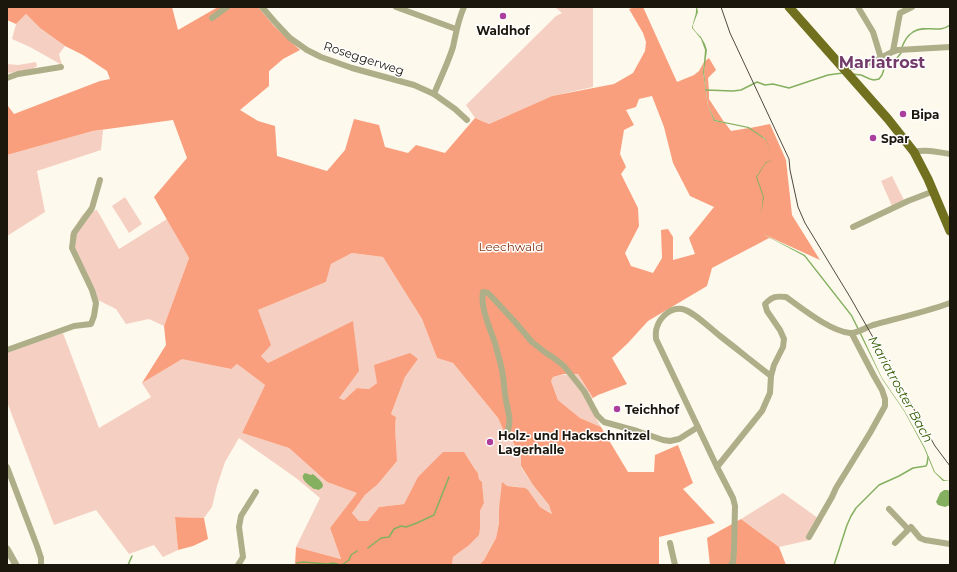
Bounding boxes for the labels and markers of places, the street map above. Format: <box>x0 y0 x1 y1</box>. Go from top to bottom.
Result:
marker: Waldhof <box>498 11 508 21</box>
place label: Waldhof <box>476 23 531 38</box>
place label: Bipa <box>911 107 939 122</box>
marker: Bipa <box>898 109 908 119</box>
place label: Spar <box>881 131 909 146</box>
marker: Spar <box>868 133 878 143</box>
place label: Teichhof <box>625 402 680 417</box>
marker: Teichhof <box>612 404 622 414</box>
place label: Holz- und Hackschnitzel Lagerhalle <box>498 428 650 457</box>
marker: Holz- und Hackschnitzel Lagerhalle <box>485 437 495 447</box>

